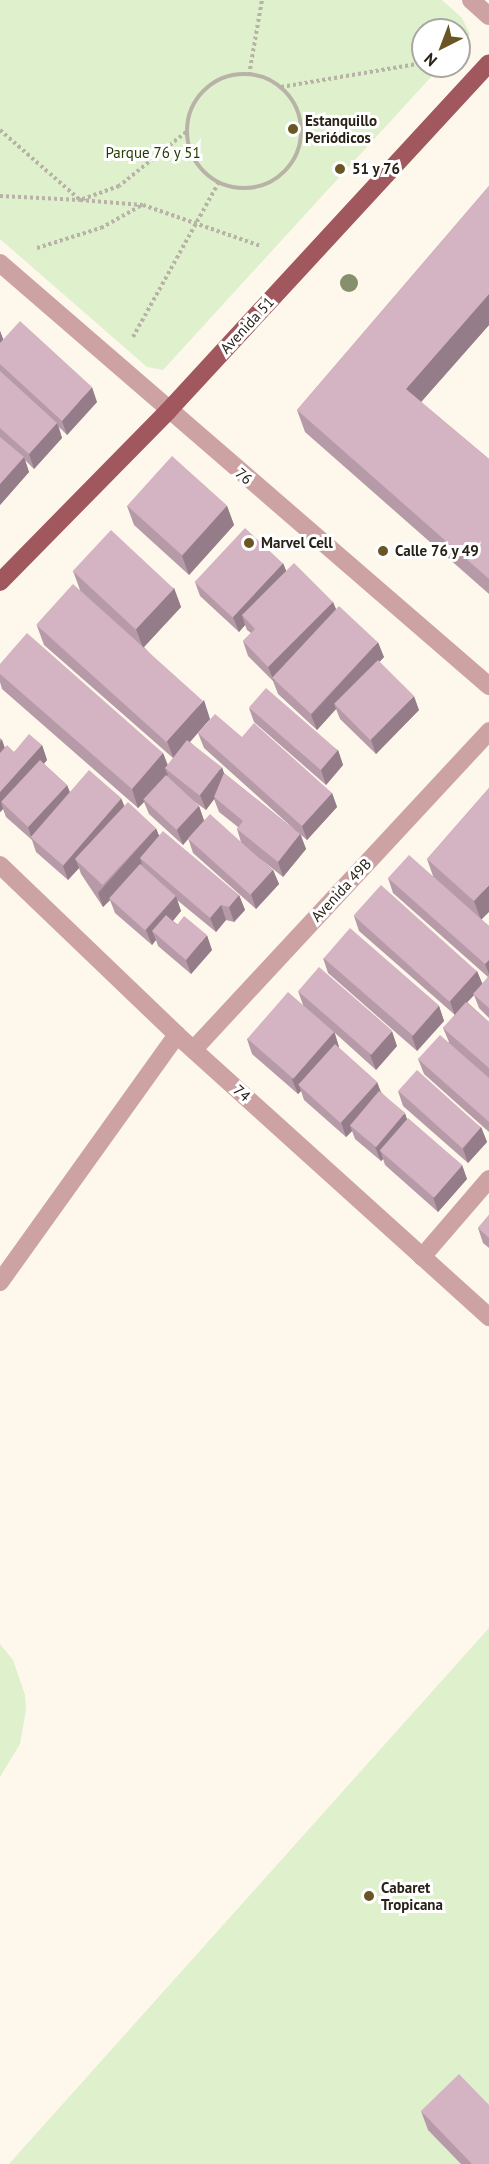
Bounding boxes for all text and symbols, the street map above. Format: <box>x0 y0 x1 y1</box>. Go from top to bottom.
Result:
north arrow <box>411 18 471 78</box>
text: N <box>420 49 441 71</box>
place label: Estanquillo Periódicos <box>305 111 377 146</box>
marker: Estanquillo Periódicos <box>286 122 300 136</box>
park label: Parque 76 y 51 <box>105 144 201 162</box>
place label: 51 y 76 <box>352 160 401 178</box>
marker: 51 y 76 <box>333 162 347 176</box>
street label: Avenida 51 <box>216 293 278 357</box>
street label: 76 <box>232 464 256 488</box>
place label: Marvel Cell <box>261 534 333 552</box>
marker: Marvel Cell <box>242 536 256 550</box>
place label: Calle 76 y 49 <box>395 542 480 560</box>
marker: Calle 76 y 49 <box>376 544 390 558</box>
street label: Avenida 49B <box>307 855 375 925</box>
street label: 74 <box>230 1081 254 1105</box>
place label: Cabaret Tropicana <box>381 1878 443 1913</box>
marker: Cabaret Tropicana <box>362 1889 376 1903</box>

